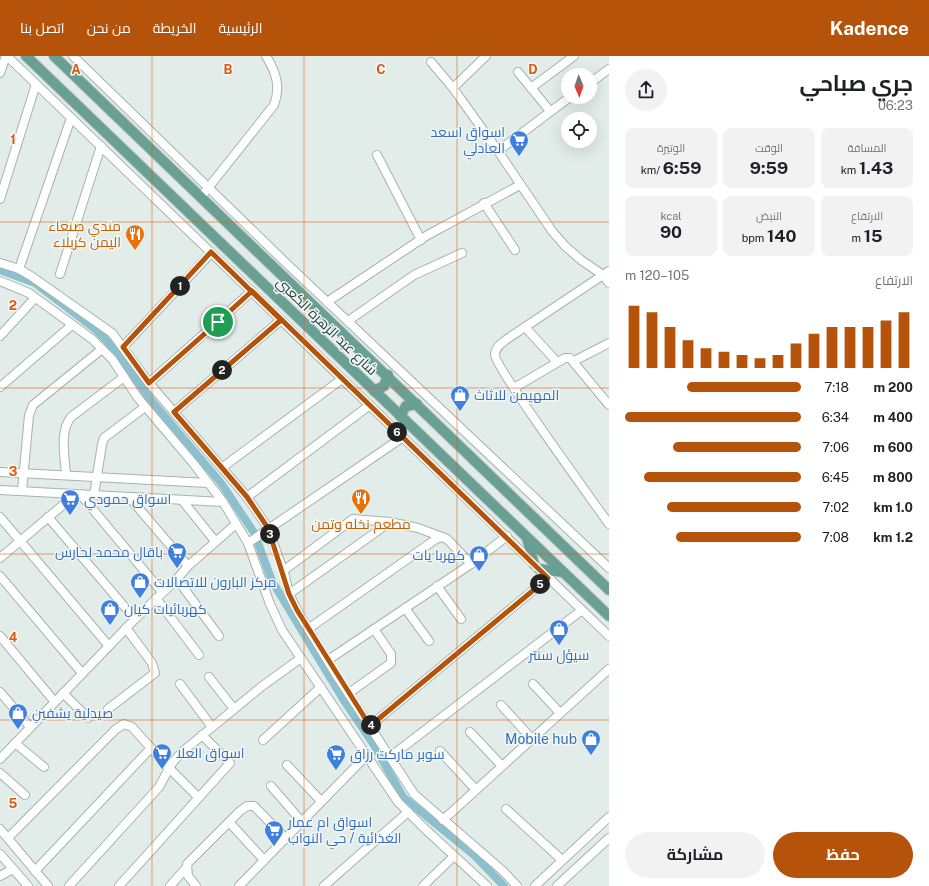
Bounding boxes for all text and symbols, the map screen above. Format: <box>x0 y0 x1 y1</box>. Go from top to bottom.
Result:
text: Kadence <box>830 17 909 39</box>
text: اتصل بنا <box>20 20 65 36</box>
text: من نحن <box>87 20 131 36</box>
text: الخريطة <box>153 20 196 36</box>
text: الرئيسية <box>218 20 262 36</box>
text: A <box>71 62 81 77</box>
text: B <box>224 62 233 77</box>
text: C <box>376 62 386 77</box>
text: D <box>528 62 538 77</box>
north arrow <box>561 68 597 104</box>
map controls <box>561 68 597 148</box>
button: share <box>625 69 667 111</box>
text: جري صباحي <box>800 70 913 96</box>
text: 06:23 <box>878 98 913 113</box>
button: locate <box>561 112 597 148</box>
place label: اسواق اسعد العادلي <box>431 124 505 160</box>
supermarket icon: اسواق اسعد العادلي <box>508 129 530 157</box>
text: 1 <box>10 132 16 147</box>
text: الوتيرة <box>657 142 685 154</box>
text: الوقت <box>755 142 783 154</box>
text: المسافة <box>847 142 887 154</box>
text: 6:59 <box>663 158 701 178</box>
text: 9:59 <box>750 158 788 178</box>
text: 1.43 <box>859 158 893 178</box>
text: /km <box>641 164 663 176</box>
text: km <box>841 164 859 176</box>
text: kcal <box>660 210 682 222</box>
text: النبض <box>756 210 782 222</box>
text: الارتفاع <box>851 210 883 222</box>
place label: مندي صنعاء اليمن كربلاء <box>48 218 121 250</box>
text: 90 <box>660 222 682 242</box>
restaurant icon: مندي صنعاء اليمن كربلاء <box>124 223 146 251</box>
text: 140 <box>767 226 796 246</box>
text: 15 <box>864 226 882 246</box>
text: bpm <box>742 232 767 244</box>
text: m <box>852 232 864 244</box>
text: 105–120 m <box>625 268 689 283</box>
text: الارتفاع <box>875 273 913 288</box>
street label: شارع عبد الزهرة الكعبي <box>271 274 381 381</box>
pin: 1 <box>170 276 190 296</box>
text: 1 <box>178 280 182 292</box>
text: 2 <box>9 298 17 313</box>
pin <box>201 305 235 339</box>
icon: arrive <box>207 311 229 333</box>
pin: 2 <box>212 360 232 380</box>
text: 2 <box>219 364 226 376</box>
text: 7:18 <box>825 380 849 395</box>
text: 200 m <box>873 380 913 395</box>
shop icon: المهيمن للاثاث <box>449 384 471 412</box>
place label: المهيمن للاثاث <box>474 387 559 403</box>
text: 6:34 <box>822 410 849 425</box>
text: 400 m <box>873 410 913 425</box>
pin: 6 <box>387 422 407 442</box>
text: 6 <box>393 426 401 438</box>
text: 7:06 <box>822 440 849 455</box>
text: 600 m <box>873 440 913 455</box>
text: 3 <box>9 464 18 479</box>
text: 6:45 <box>822 470 849 485</box>
text: 800 m <box>873 470 913 485</box>
restaurant icon: مطعم نخله وتمن <box>350 487 372 515</box>
supermarket icon: اسواق حمودي <box>59 488 81 516</box>
place label: اسواق حمودي <box>84 491 171 511</box>
text: 7:02 <box>823 500 849 515</box>
text: 1.0 km <box>873 500 913 515</box>
place label: مطعم نخله وتمن <box>311 516 411 534</box>
pin: 3 <box>260 524 280 544</box>
text: 3 <box>266 528 274 540</box>
text: 7:08 <box>822 530 849 545</box>
text: 1.2 km <box>873 530 913 545</box>
supermarket icon: باقال محمد لحارس <box>166 541 188 569</box>
place label: باقال محمد لحارس <box>55 544 163 561</box>
shop icon: كهربا يات <box>468 544 490 572</box>
place label: كهربا يات <box>413 547 465 563</box>
shop icon: مركز البارون للاتصالات <box>129 571 151 599</box>
place label: مركز البارون للاتصالات <box>154 574 277 590</box>
pin: 5 <box>530 574 550 594</box>
text: 5 <box>536 578 544 590</box>
shop icon: كهربائيات كيان <box>99 598 121 626</box>
place label: كهربائيات كيان <box>124 601 207 617</box>
shop icon: سيؤل سنتر <box>548 618 570 646</box>
text: 4 <box>9 630 18 645</box>
place label: سيؤل سنتر <box>528 647 589 664</box>
shop icon: صيدلية يشفينِ <box>7 702 29 730</box>
place label: صيدلية يشفينِ <box>32 705 113 723</box>
pin: 4 <box>361 715 381 735</box>
text: 4 <box>367 719 375 731</box>
shop icon: Mobile hub <box>580 728 602 756</box>
place label: Mobile hub <box>505 731 577 747</box>
supermarket icon: اسواق العلا <box>151 742 173 770</box>
supermarket icon: سوبر ماركت رزاق <box>325 743 347 771</box>
place label: اسواق العلا <box>176 745 245 762</box>
place label: سوبر ماركت رزاق <box>350 746 445 763</box>
text: 5 <box>9 796 18 811</box>
place label: اسواق ام عمار الغذائية / حي النواب <box>287 814 402 850</box>
supermarket icon: اسواق ام عمار الغذائية / حي النواب <box>263 819 285 847</box>
button: مشاركة <box>625 832 765 878</box>
button: حفظ <box>773 832 913 878</box>

